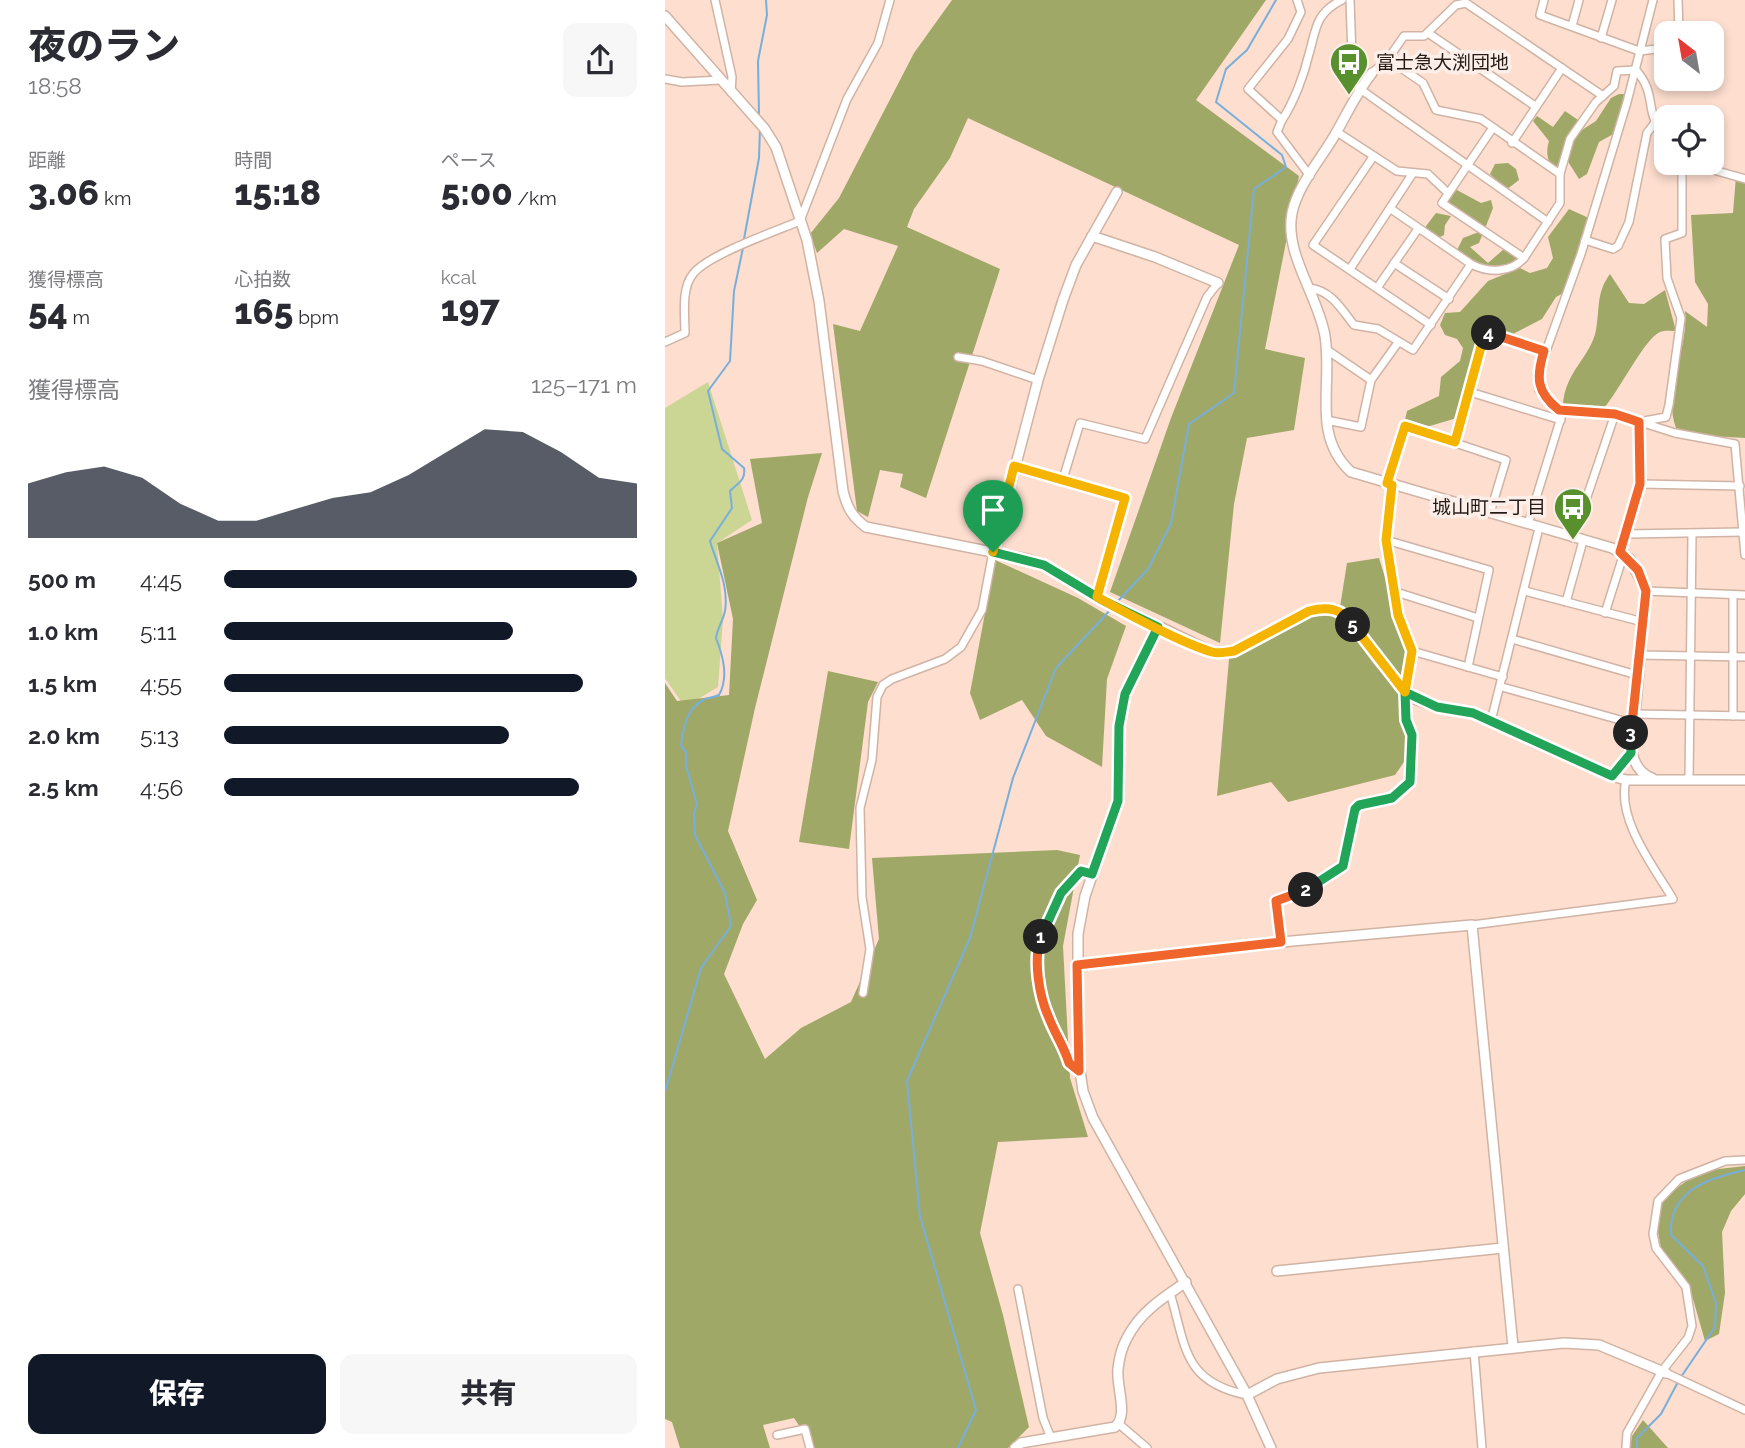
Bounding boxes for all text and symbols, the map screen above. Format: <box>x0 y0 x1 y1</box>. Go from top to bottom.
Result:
north arrow <box>1654 21 1724 91</box>
map controls <box>1654 21 1724 175</box>
text: 夜のラン <box>28 23 180 68</box>
button: share <box>563 23 637 97</box>
bus stop icon: 富士急大渕団地 <box>1328 41 1370 96</box>
place label: 富士急大渕団地 <box>1376 51 1509 73</box>
text: 18:58 <box>28 72 82 99</box>
button: locate <box>1654 105 1724 175</box>
text: 距離 <box>28 149 66 171</box>
text: 時間 <box>234 149 272 171</box>
text: ペース <box>441 149 497 171</box>
text: 3.06 <box>28 172 99 213</box>
text: 15:18 <box>234 172 321 213</box>
text: 5:00 <box>441 172 513 213</box>
text: km <box>99 187 131 209</box>
text: /km <box>513 187 557 209</box>
text: kcal <box>441 266 476 288</box>
text: 獲得標高 <box>28 268 104 290</box>
text: 心拍数 <box>234 268 291 290</box>
text: 197 <box>441 288 500 329</box>
text: 54 <box>28 291 68 332</box>
text: 165 <box>234 291 293 332</box>
text: m <box>68 306 90 328</box>
text: bpm <box>293 306 339 328</box>
pin: 4 <box>1471 316 1507 350</box>
text: 4 <box>1483 321 1494 343</box>
text: 125–171 m <box>531 371 637 398</box>
text: 獲得標高 <box>28 376 120 403</box>
pin <box>963 480 1023 552</box>
bus stop icon: 城山町二丁目 <box>1552 486 1594 541</box>
icon: arrive <box>974 491 1012 529</box>
place label: 城山町二丁目 <box>1432 496 1546 518</box>
text: 500 m <box>28 566 96 593</box>
text: 4:45 <box>140 566 182 593</box>
pin: 5 <box>1335 608 1371 642</box>
text: 5 <box>1347 613 1358 635</box>
text: 1.0 km <box>28 618 98 645</box>
text: 5:11 <box>140 618 177 645</box>
text: 1.5 km <box>28 670 97 697</box>
text: 4:55 <box>140 670 182 697</box>
pin: 3 <box>1613 716 1649 750</box>
text: 3 <box>1625 721 1636 743</box>
text: 2.0 km <box>28 722 100 749</box>
text: 5:13 <box>140 722 179 749</box>
text: 2.5 km <box>28 774 99 801</box>
text: 4:56 <box>140 774 183 801</box>
pin: 2 <box>1289 872 1323 908</box>
text: 2 <box>1300 878 1311 900</box>
pin: 1 <box>1023 920 1059 954</box>
text: 1 <box>1036 925 1045 947</box>
button: 保存 <box>28 1354 326 1434</box>
button: 共有 <box>340 1354 637 1434</box>

